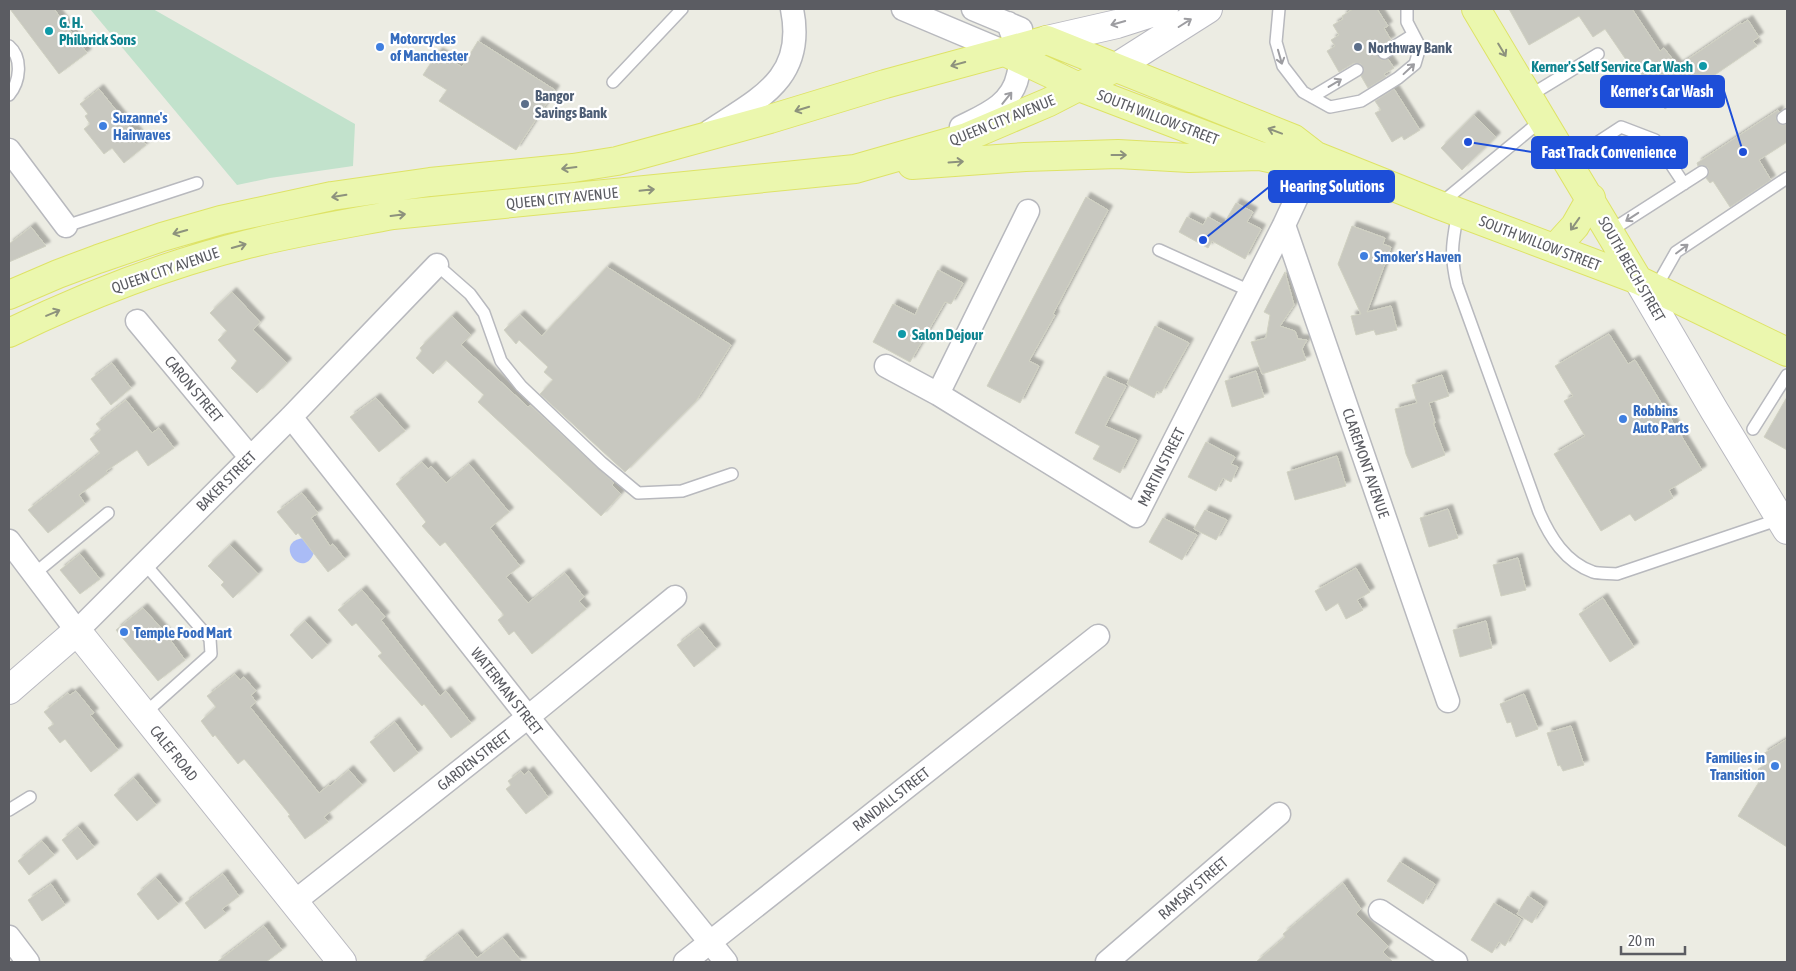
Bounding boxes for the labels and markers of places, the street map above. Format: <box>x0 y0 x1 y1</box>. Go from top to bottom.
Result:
place label: G. H. Philbrick Sons <box>59 14 137 48</box>
marker: G. H. Philbrick Sons <box>43 25 55 37</box>
place label: Motorcycles of Manchester <box>390 30 468 64</box>
place label: Northway Bank <box>1368 39 1452 56</box>
marker: Motorcycles of Manchester <box>374 41 386 53</box>
marker: Northway Bank <box>1352 41 1364 53</box>
place label: Kerner's Self Service Car Wash <box>1531 58 1693 75</box>
marker: Kerner's Self Service Car Wash <box>1697 60 1709 72</box>
callout: Kerner's Car Wash <box>1601 76 1724 107</box>
place label: Bangor Savings Bank <box>535 87 607 121</box>
marker: Bangor Savings Bank <box>519 98 531 110</box>
place label: Suzanne's Hairwaves <box>113 109 171 143</box>
marker: Suzanne's Hairwaves <box>97 120 109 132</box>
callout: Fast Track Convenience <box>1532 137 1687 168</box>
callout: Hearing Solutions <box>1269 171 1394 202</box>
place label: Smoker's Haven <box>1374 248 1461 265</box>
marker: Smoker's Haven <box>1358 250 1370 262</box>
place label: Salon Dejour <box>912 326 983 343</box>
marker: Salon Dejour <box>896 328 908 340</box>
place label: Robbins Auto Parts <box>1632 402 1689 436</box>
marker: Robbins Auto Parts <box>1617 413 1629 425</box>
place label: Temple Food Mart <box>134 624 232 641</box>
marker: Temple Food Mart <box>118 626 130 638</box>
place label: Families in Transition <box>1706 749 1765 783</box>
marker: Families in Transition <box>1769 760 1781 772</box>

